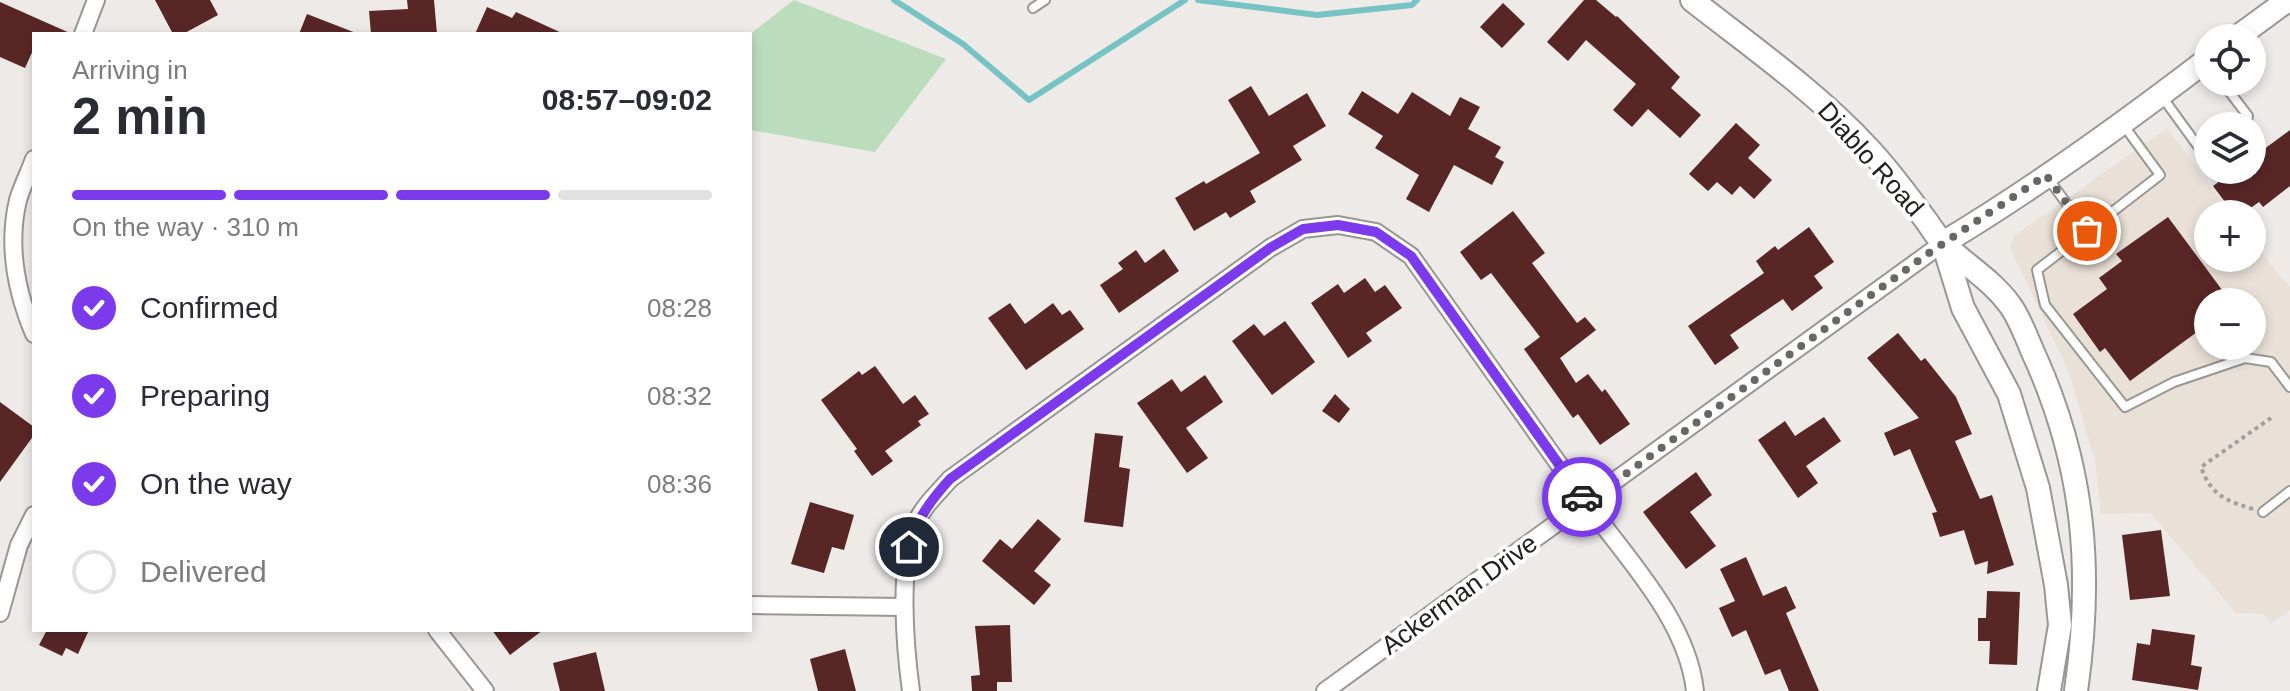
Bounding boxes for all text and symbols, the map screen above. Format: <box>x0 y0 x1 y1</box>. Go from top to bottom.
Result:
map controls <box>2194 24 2266 360</box>
button: locate <box>2194 24 2266 96</box>
text: Arriving in <box>72 55 188 85</box>
text: 08:57–09:02 <box>542 83 712 116</box>
text: 2 min <box>72 87 208 145</box>
street label: Diablo Road <box>1812 96 1930 222</box>
button: layers <box>2194 112 2266 184</box>
pin <box>2053 197 2121 265</box>
button: + <box>2194 200 2266 272</box>
icon: bag <box>2065 209 2109 253</box>
text: On the way · 310 m <box>72 212 299 242</box>
icon: check <box>72 286 116 330</box>
button: − <box>2194 288 2266 360</box>
text: Confirmed <box>140 291 278 324</box>
text: 08:28 <box>647 293 712 323</box>
icon: check <box>72 374 116 418</box>
text: Preparing <box>140 379 270 412</box>
text: 08:32 <box>647 381 712 411</box>
courier <box>1542 457 1622 537</box>
icon: check <box>72 462 116 506</box>
text: On the way <box>140 467 292 500</box>
text: 08:36 <box>647 469 712 499</box>
icon: car <box>1560 475 1604 519</box>
pin <box>875 513 943 581</box>
icon: home <box>887 525 931 569</box>
street label: Ackerman Drive <box>1375 528 1543 660</box>
text: Delivered <box>140 555 267 588</box>

